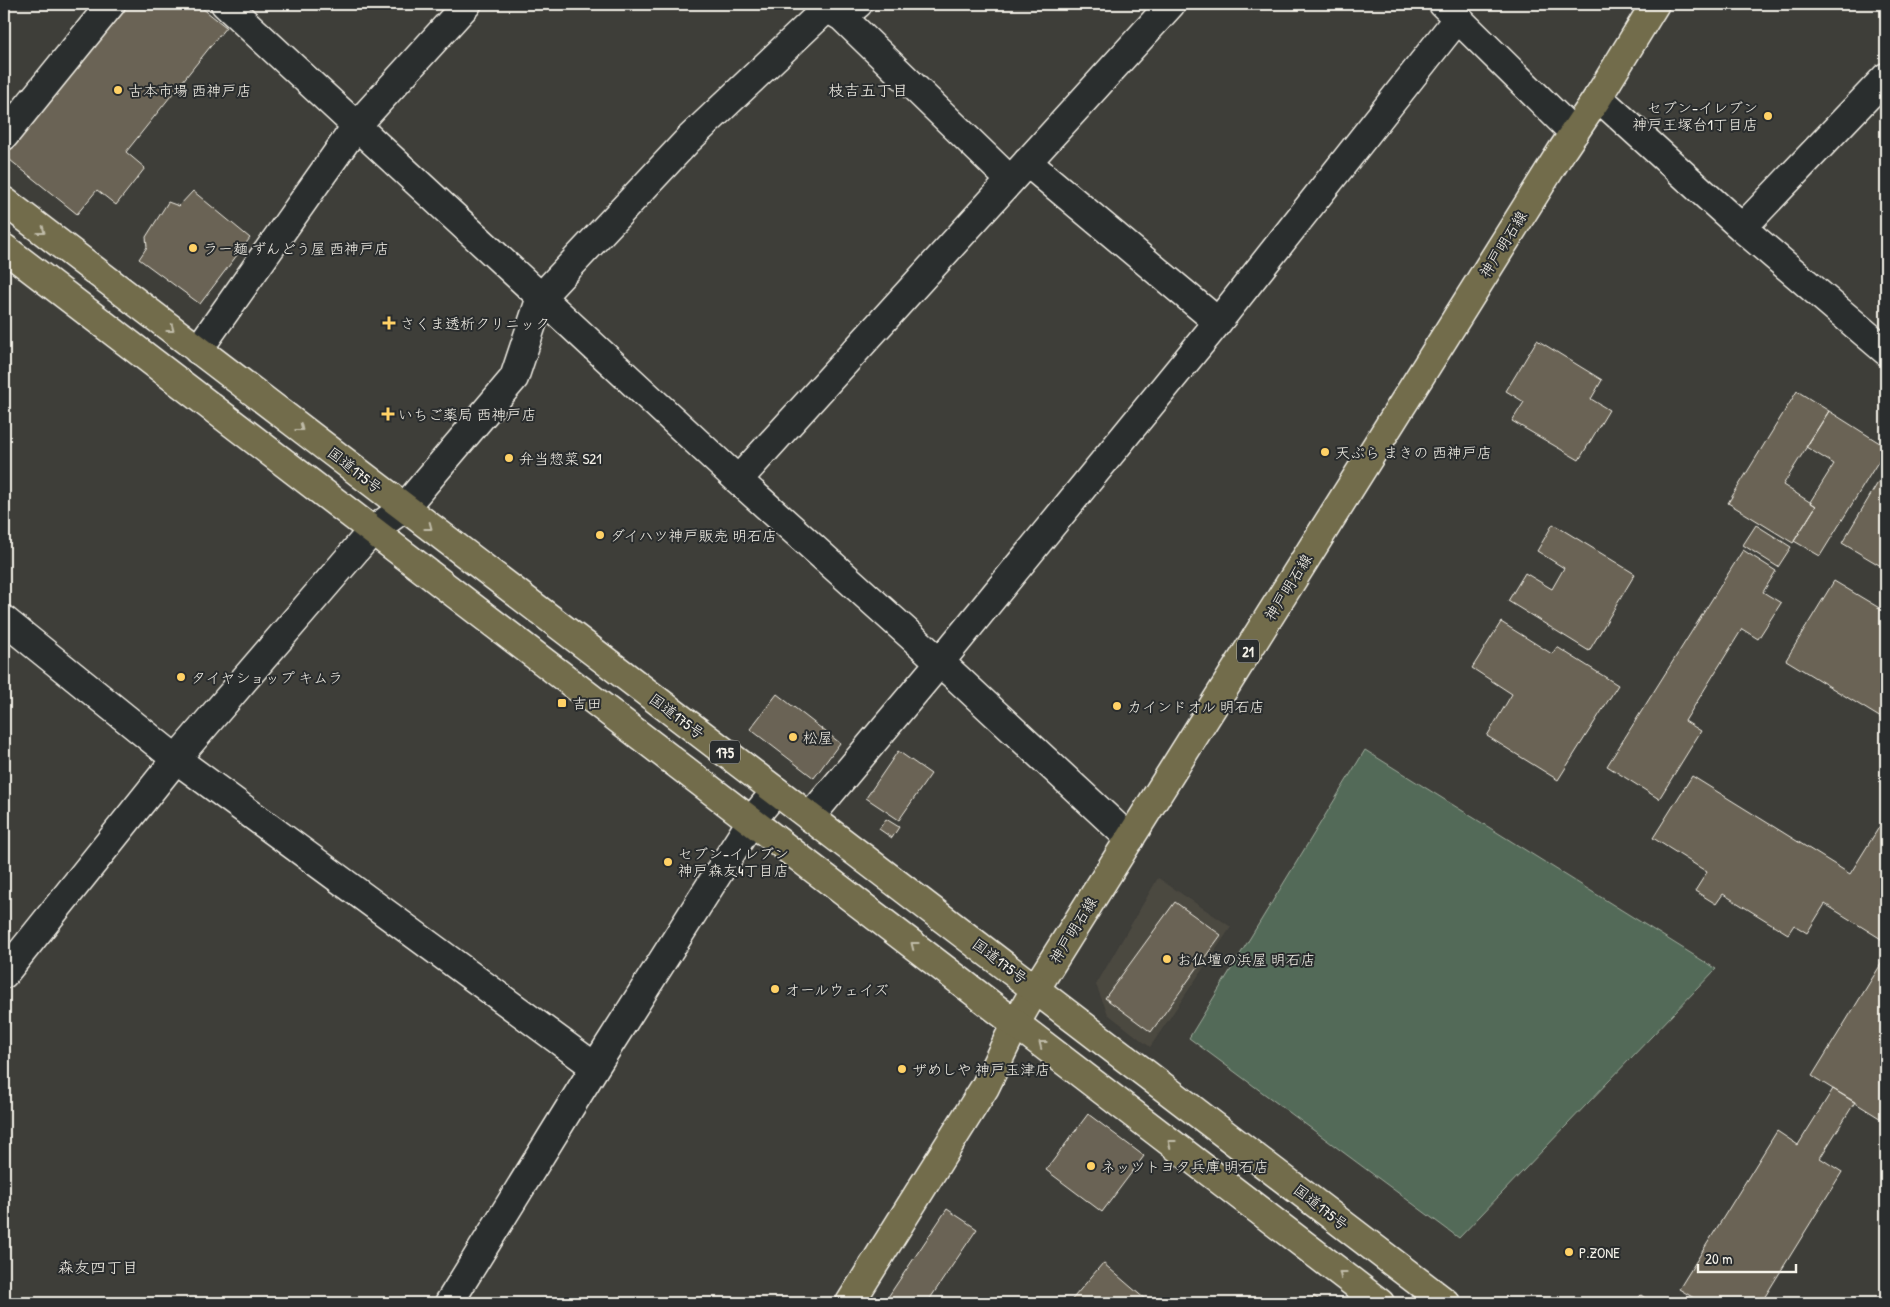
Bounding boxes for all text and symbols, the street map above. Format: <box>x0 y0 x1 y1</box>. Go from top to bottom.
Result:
district label: 枝吉五丁目 <box>828 79 908 101</box>
place label: 古本市場 西神戸店 <box>128 80 251 101</box>
marker: 古本市場 西神戸店 <box>112 84 124 96</box>
place label: セブン-イレブン 神戸王塚台1丁目店 <box>1633 97 1758 135</box>
marker: セブン-イレブン 神戸王塚台1丁目店 <box>1762 110 1774 122</box>
street label: 神戸明石線 <box>1474 207 1532 281</box>
one-way arrow <box>37 225 46 234</box>
place label: ラー麺 ずんどう屋 西神戸店 <box>203 238 389 259</box>
marker: ラー麺 ずんどう屋 西神戸店 <box>187 242 199 254</box>
place label: さくま透析クリニック <box>400 313 550 334</box>
marker: さくま透析クリニック <box>382 316 396 330</box>
one-way arrow <box>165 324 174 332</box>
place label: いちご薬局 西神戸店 <box>398 404 536 425</box>
marker: いちご薬局 西神戸店 <box>382 408 394 420</box>
one-way arrow <box>294 423 303 431</box>
street label: 国道175号 <box>323 442 387 498</box>
place label: 天ぷら まきの 西神戸店 <box>1335 442 1492 463</box>
marker: 天ぷら まきの 西神戸店 <box>1319 446 1331 458</box>
place label: 弁当惣菜 S21 <box>519 448 602 469</box>
marker: 弁当惣菜 S21 <box>503 452 515 464</box>
one-way arrow <box>423 522 432 530</box>
place label: ダイハツ神戸販売 明石店 <box>610 525 777 546</box>
marker: ダイハツ神戸販売 明石店 <box>594 529 606 541</box>
street label: 神戸明石線 <box>1259 550 1317 624</box>
road number: 21 <box>1237 640 1259 662</box>
place label: タイヤショップ キムラ <box>191 667 343 688</box>
marker: タイヤショップ キムラ <box>175 671 187 683</box>
street label: 国道175号 <box>645 688 709 744</box>
place label: 吉田 <box>572 693 602 714</box>
place label: カインドオル 明石店 <box>1127 696 1265 717</box>
marker: 吉田 <box>556 697 568 709</box>
marker: カインドオル 明石店 <box>1111 700 1123 712</box>
place label: 松屋 <box>803 727 833 748</box>
marker: 松屋 <box>787 731 799 743</box>
road number: 175 <box>710 740 740 764</box>
place label: セブン-イレブン 神戸森友4丁目店 <box>678 843 789 881</box>
marker: セブン-イレブン 神戸森友4丁目店 <box>662 856 674 868</box>
street label: 神戸明石線 <box>1044 893 1102 967</box>
street label: 国道175号 <box>968 933 1032 989</box>
one-way arrow <box>910 941 919 950</box>
place label: お仏壇の浜屋 明石店 <box>1177 949 1315 970</box>
marker: お仏壇の浜屋 明石店 <box>1161 953 1173 965</box>
place label: オールウェイズ <box>785 979 889 1000</box>
marker: オールウェイズ <box>769 983 781 995</box>
one-way arrow <box>1039 1041 1048 1049</box>
place label: ザめしや 神戸玉津店 <box>912 1059 1050 1080</box>
marker: ザめしや 神戸玉津店 <box>896 1063 908 1075</box>
one-way arrow <box>1168 1140 1177 1148</box>
place label: ネッツトヨタ兵庫 明石店 <box>1101 1156 1269 1177</box>
marker: ネッツトヨタ兵庫 明石店 <box>1085 1160 1097 1172</box>
street label: 国道175号 <box>1289 1179 1353 1235</box>
place label: P.ZONE <box>1579 1242 1620 1263</box>
scale bar <box>1698 1242 1795 1274</box>
marker: P.ZONE <box>1563 1246 1575 1258</box>
text: 20 m <box>1705 1248 1732 1269</box>
district label: 森友四丁目 <box>58 1256 138 1278</box>
one-way arrow <box>1339 1271 1348 1279</box>

